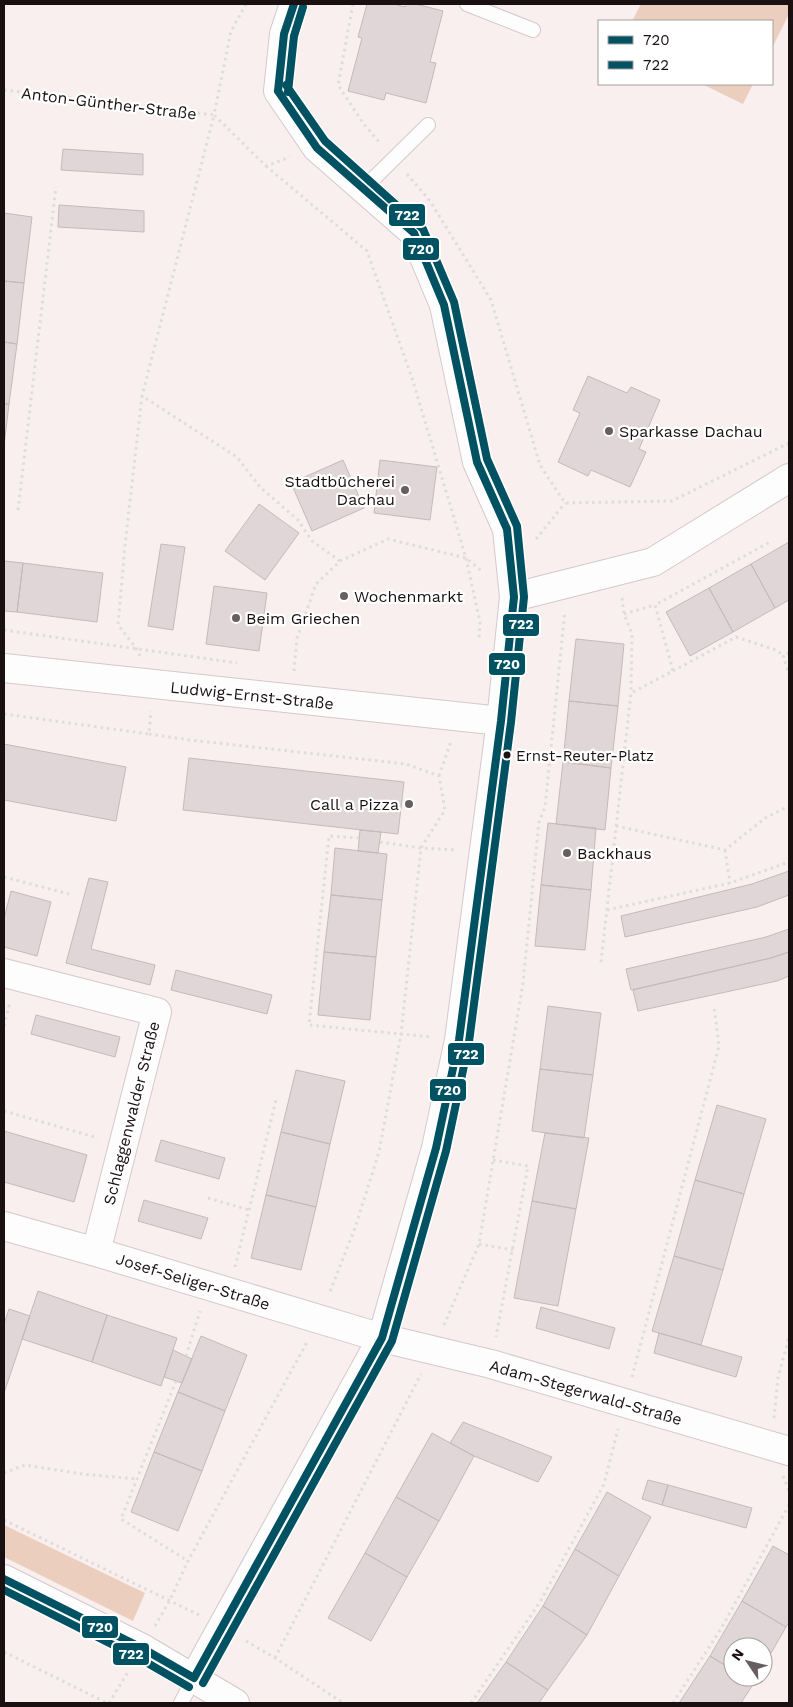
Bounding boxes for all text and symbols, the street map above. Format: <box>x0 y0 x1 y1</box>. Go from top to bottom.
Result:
legend <box>598 20 773 85</box>
text: 720 <box>643 31 670 49</box>
text: 722 <box>643 56 669 74</box>
street label: Anton-Günther-Straße <box>20 83 198 124</box>
line badge: 722 <box>388 203 426 227</box>
text: 722 <box>394 207 420 223</box>
line badge: 720 <box>402 237 440 261</box>
text: 720 <box>408 241 434 257</box>
place label: Sparkasse Dachau <box>619 422 763 441</box>
marker: Sparkasse Dachau <box>603 425 615 437</box>
place label: Stadtbücherei Dachau <box>284 472 395 509</box>
marker: Stadtbücherei Dachau <box>399 484 411 496</box>
place label: Wochenmarkt <box>354 587 463 606</box>
marker: Wochenmarkt <box>338 590 350 602</box>
place label: Beim Griechen <box>246 609 360 628</box>
marker: Beim Griechen <box>230 612 242 624</box>
line badge: 722 <box>502 613 540 637</box>
text: 722 <box>508 616 534 632</box>
line badge: 720 <box>488 652 526 676</box>
text: 720 <box>494 656 520 672</box>
street label: Ludwig-Ernst-Straße <box>169 677 335 714</box>
place label: Ernst-Reuter-Platz <box>516 747 654 765</box>
marker: Ernst-Reuter-Platz <box>502 750 512 760</box>
place label: Call a Pizza <box>310 795 399 814</box>
marker: Call a Pizza <box>403 798 415 810</box>
place label: Backhaus <box>577 844 652 863</box>
marker: Backhaus <box>561 847 573 859</box>
street label: Schlaggenwalder Straße <box>99 1019 164 1207</box>
line badge: 722 <box>447 1042 485 1066</box>
text: 722 <box>453 1046 479 1062</box>
line badge: 720 <box>429 1078 467 1102</box>
text: 720 <box>435 1082 461 1098</box>
street label: Josef-Seliger-Straße <box>114 1249 272 1314</box>
street label: Adam-Stegerwald-Straße <box>487 1356 684 1429</box>
line badge: 720 <box>81 1615 119 1639</box>
text: 720 <box>87 1619 113 1635</box>
north arrow <box>723 1637 773 1687</box>
line badge: 722 <box>112 1642 150 1666</box>
text: 722 <box>118 1646 144 1662</box>
text: N <box>728 1646 747 1663</box>

